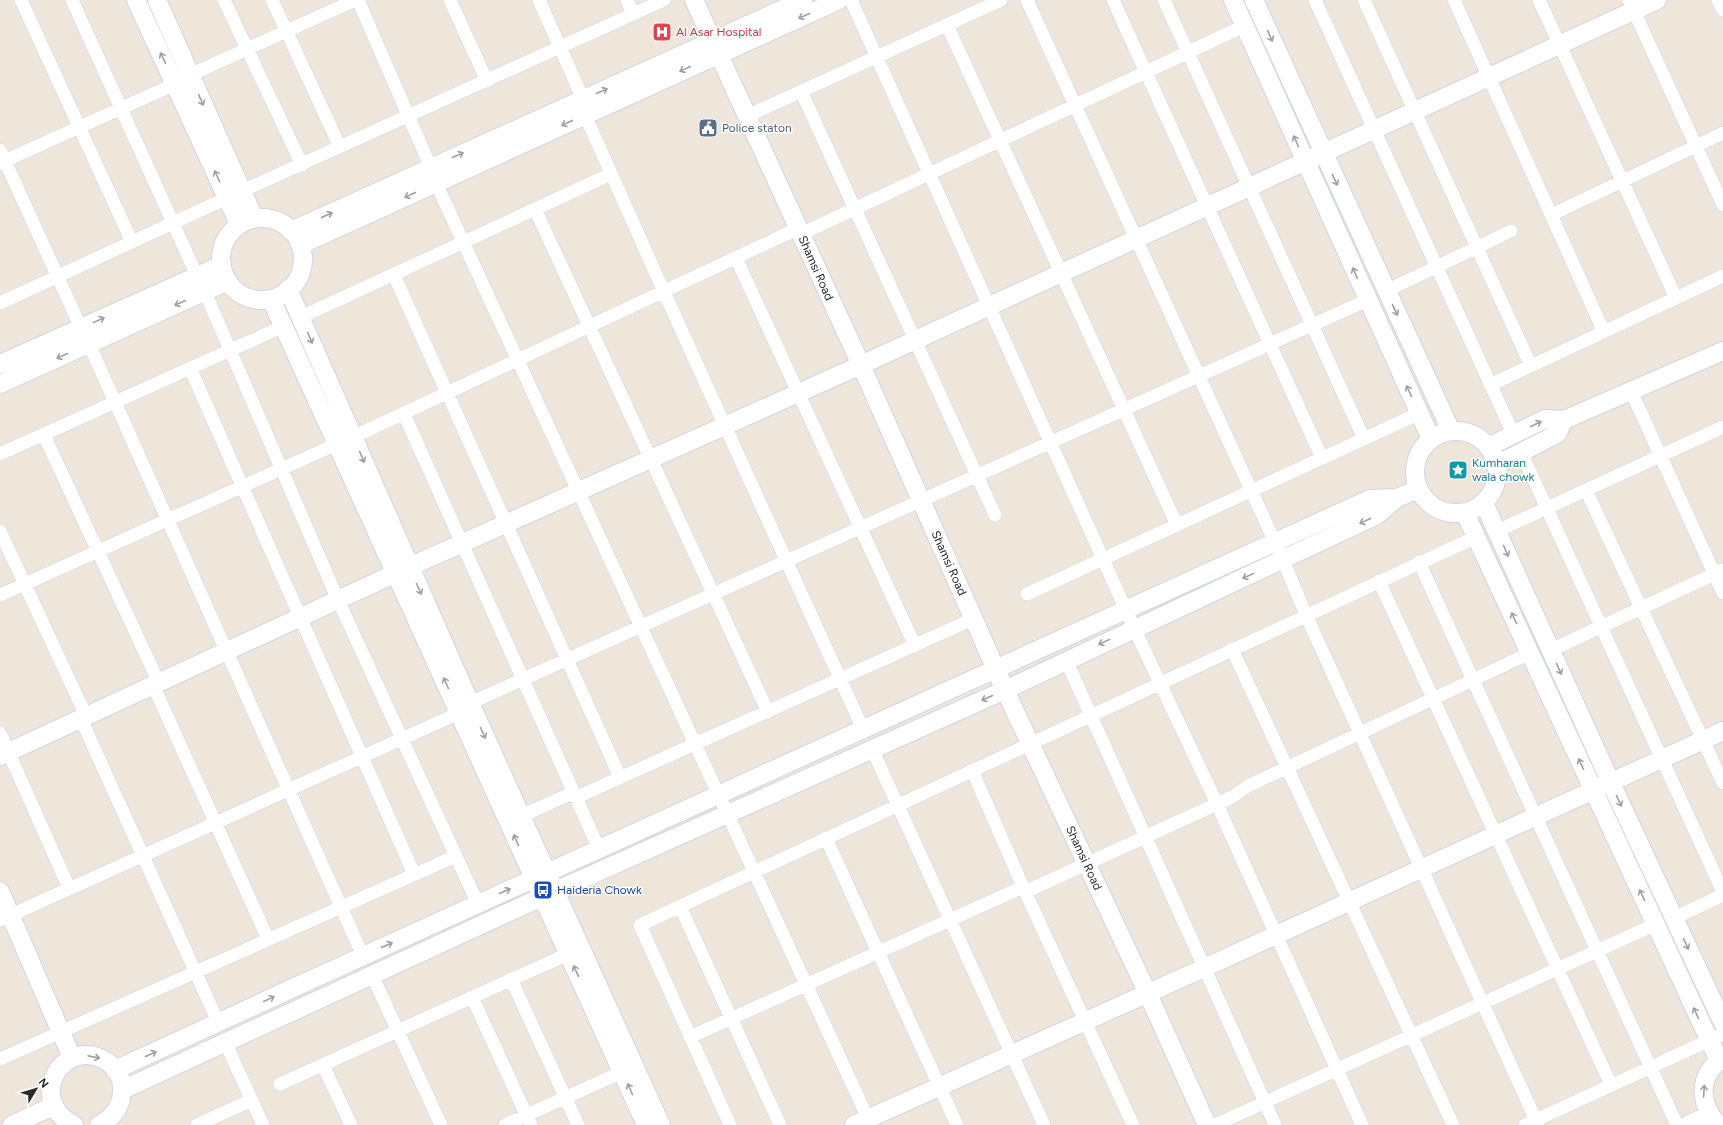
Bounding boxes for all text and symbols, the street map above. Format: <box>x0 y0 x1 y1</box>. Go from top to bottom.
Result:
one-way arrow <box>798 13 810 20</box>
hospital icon: Al Asar Hospital <box>651 21 673 43</box>
place label: Al Asar Hospital <box>676 25 761 39</box>
one-way arrow <box>1267 29 1274 41</box>
one-way arrow <box>159 52 166 64</box>
one-way arrow <box>679 66 691 73</box>
one-way arrow <box>595 86 607 94</box>
one-way arrow <box>198 93 205 105</box>
public building icon: Police staton <box>697 117 719 139</box>
one-way arrow <box>561 120 573 127</box>
place label: Police staton <box>722 121 792 135</box>
one-way arrow <box>1292 136 1299 148</box>
one-way arrow <box>451 151 463 159</box>
one-way arrow <box>213 171 220 183</box>
one-way arrow <box>1332 173 1339 185</box>
one-way arrow <box>405 191 417 199</box>
one-way arrow <box>320 210 332 218</box>
street label: Shamsi Road <box>795 233 837 303</box>
one-way arrow <box>1351 267 1359 279</box>
one-way arrow <box>174 300 186 307</box>
one-way arrow <box>1392 304 1399 316</box>
one-way arrow <box>93 316 105 323</box>
one-way arrow <box>307 331 314 343</box>
one-way arrow <box>56 353 68 360</box>
one-way arrow <box>1405 385 1412 397</box>
one-way arrow <box>1530 420 1542 427</box>
one-way arrow <box>358 450 366 462</box>
place label: Kumharan wala chowk <box>1472 456 1535 484</box>
place icon: Kumharan wala chowk <box>1447 459 1469 481</box>
one-way arrow <box>1360 518 1372 525</box>
street label: Shamsi Road <box>928 528 970 598</box>
one-way arrow <box>1503 545 1510 557</box>
one-way arrow <box>1242 573 1254 580</box>
one-way arrow <box>416 582 423 594</box>
one-way arrow <box>1510 612 1517 624</box>
one-way arrow <box>1098 639 1110 646</box>
one-way arrow <box>1556 663 1564 675</box>
one-way arrow <box>442 678 449 690</box>
one-way arrow <box>981 695 993 702</box>
one-way arrow <box>480 727 488 739</box>
one-way arrow <box>1577 758 1584 770</box>
one-way arrow <box>1616 794 1623 806</box>
street label: Shamsi Road <box>1063 824 1105 892</box>
one-way arrow <box>512 835 520 847</box>
bus stop icon: Haideria Chowk <box>532 879 554 901</box>
place label: Haideria Chowk <box>557 883 642 897</box>
one-way arrow <box>499 887 511 895</box>
one-way arrow <box>1638 889 1645 901</box>
one-way arrow <box>1683 937 1690 949</box>
one-way arrow <box>381 941 393 948</box>
one-way arrow <box>572 966 579 978</box>
one-way arrow <box>262 995 274 1002</box>
one-way arrow <box>1692 1007 1699 1019</box>
one-way arrow <box>144 1050 156 1057</box>
one-way arrow <box>87 1053 100 1061</box>
north arrow <box>16 1069 56 1109</box>
text: N <box>36 1076 51 1091</box>
one-way arrow <box>626 1084 633 1096</box>
one-way arrow <box>1701 1085 1708 1098</box>

